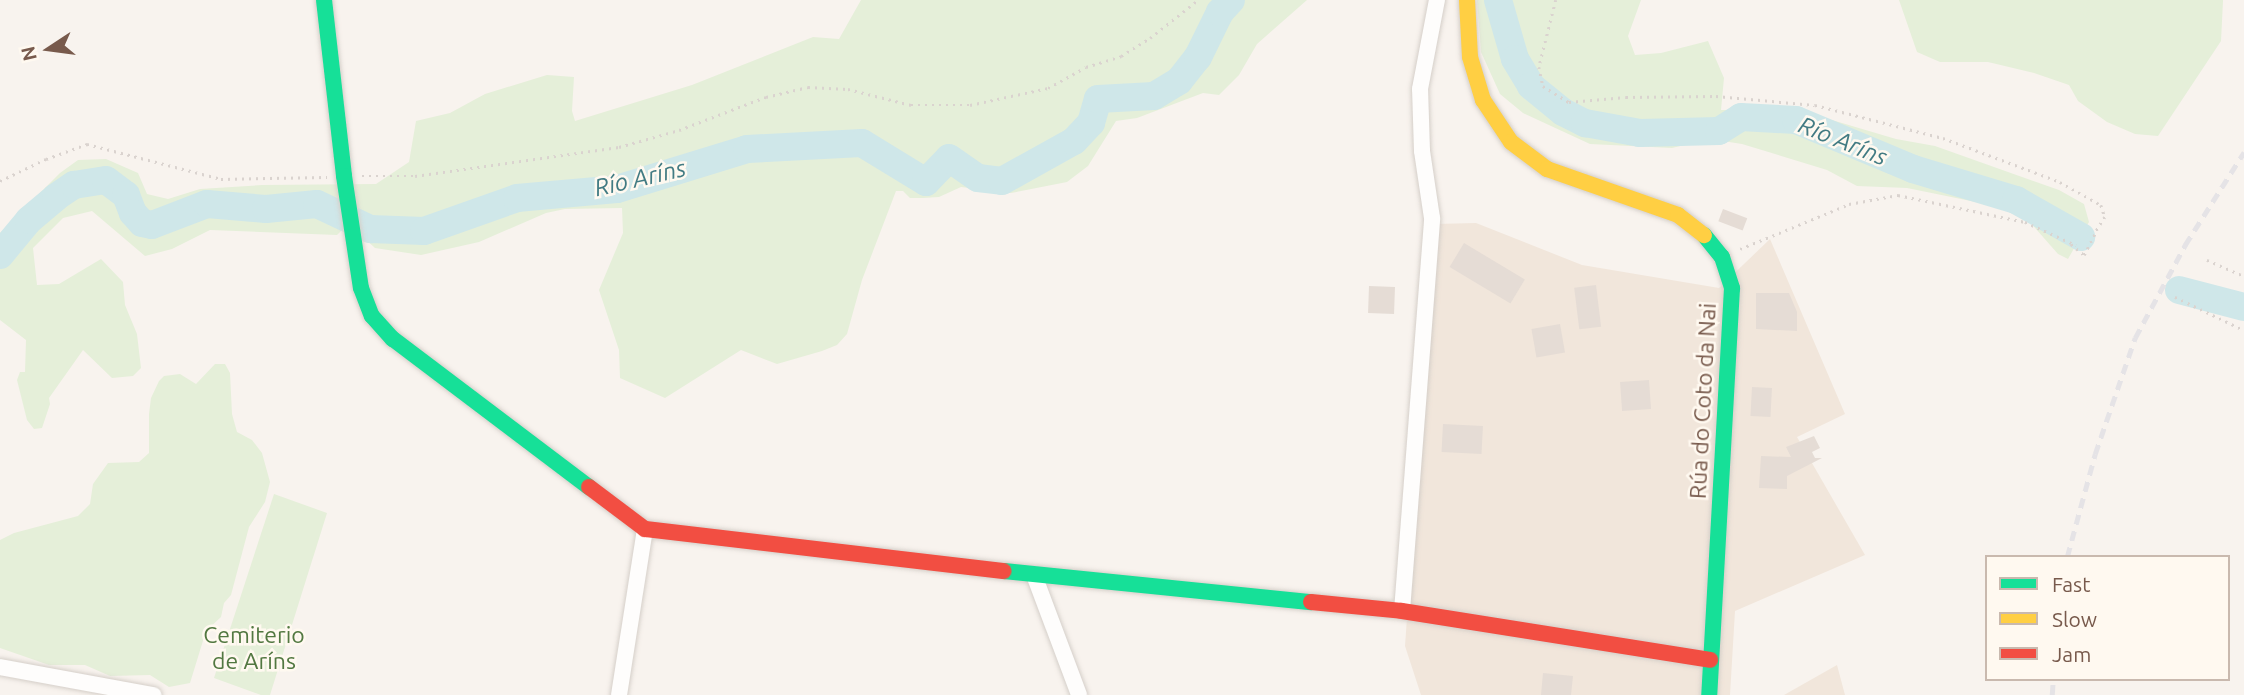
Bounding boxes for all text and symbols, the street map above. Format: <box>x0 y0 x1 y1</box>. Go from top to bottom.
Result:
north arrow <box>14 14 84 84</box>
text: N <box>16 44 41 63</box>
water label: Río Aríns <box>1794 110 1892 172</box>
water label: Río Aríns <box>591 153 689 203</box>
street label: Rúa do Coto da Nai <box>1684 302 1722 500</box>
legend <box>1985 555 2230 681</box>
text: Fast <box>2052 572 2090 596</box>
text: Slow <box>2052 607 2097 631</box>
park label: Cemiterio de Aríns <box>203 621 305 675</box>
text: Jam <box>2052 642 2091 666</box>

